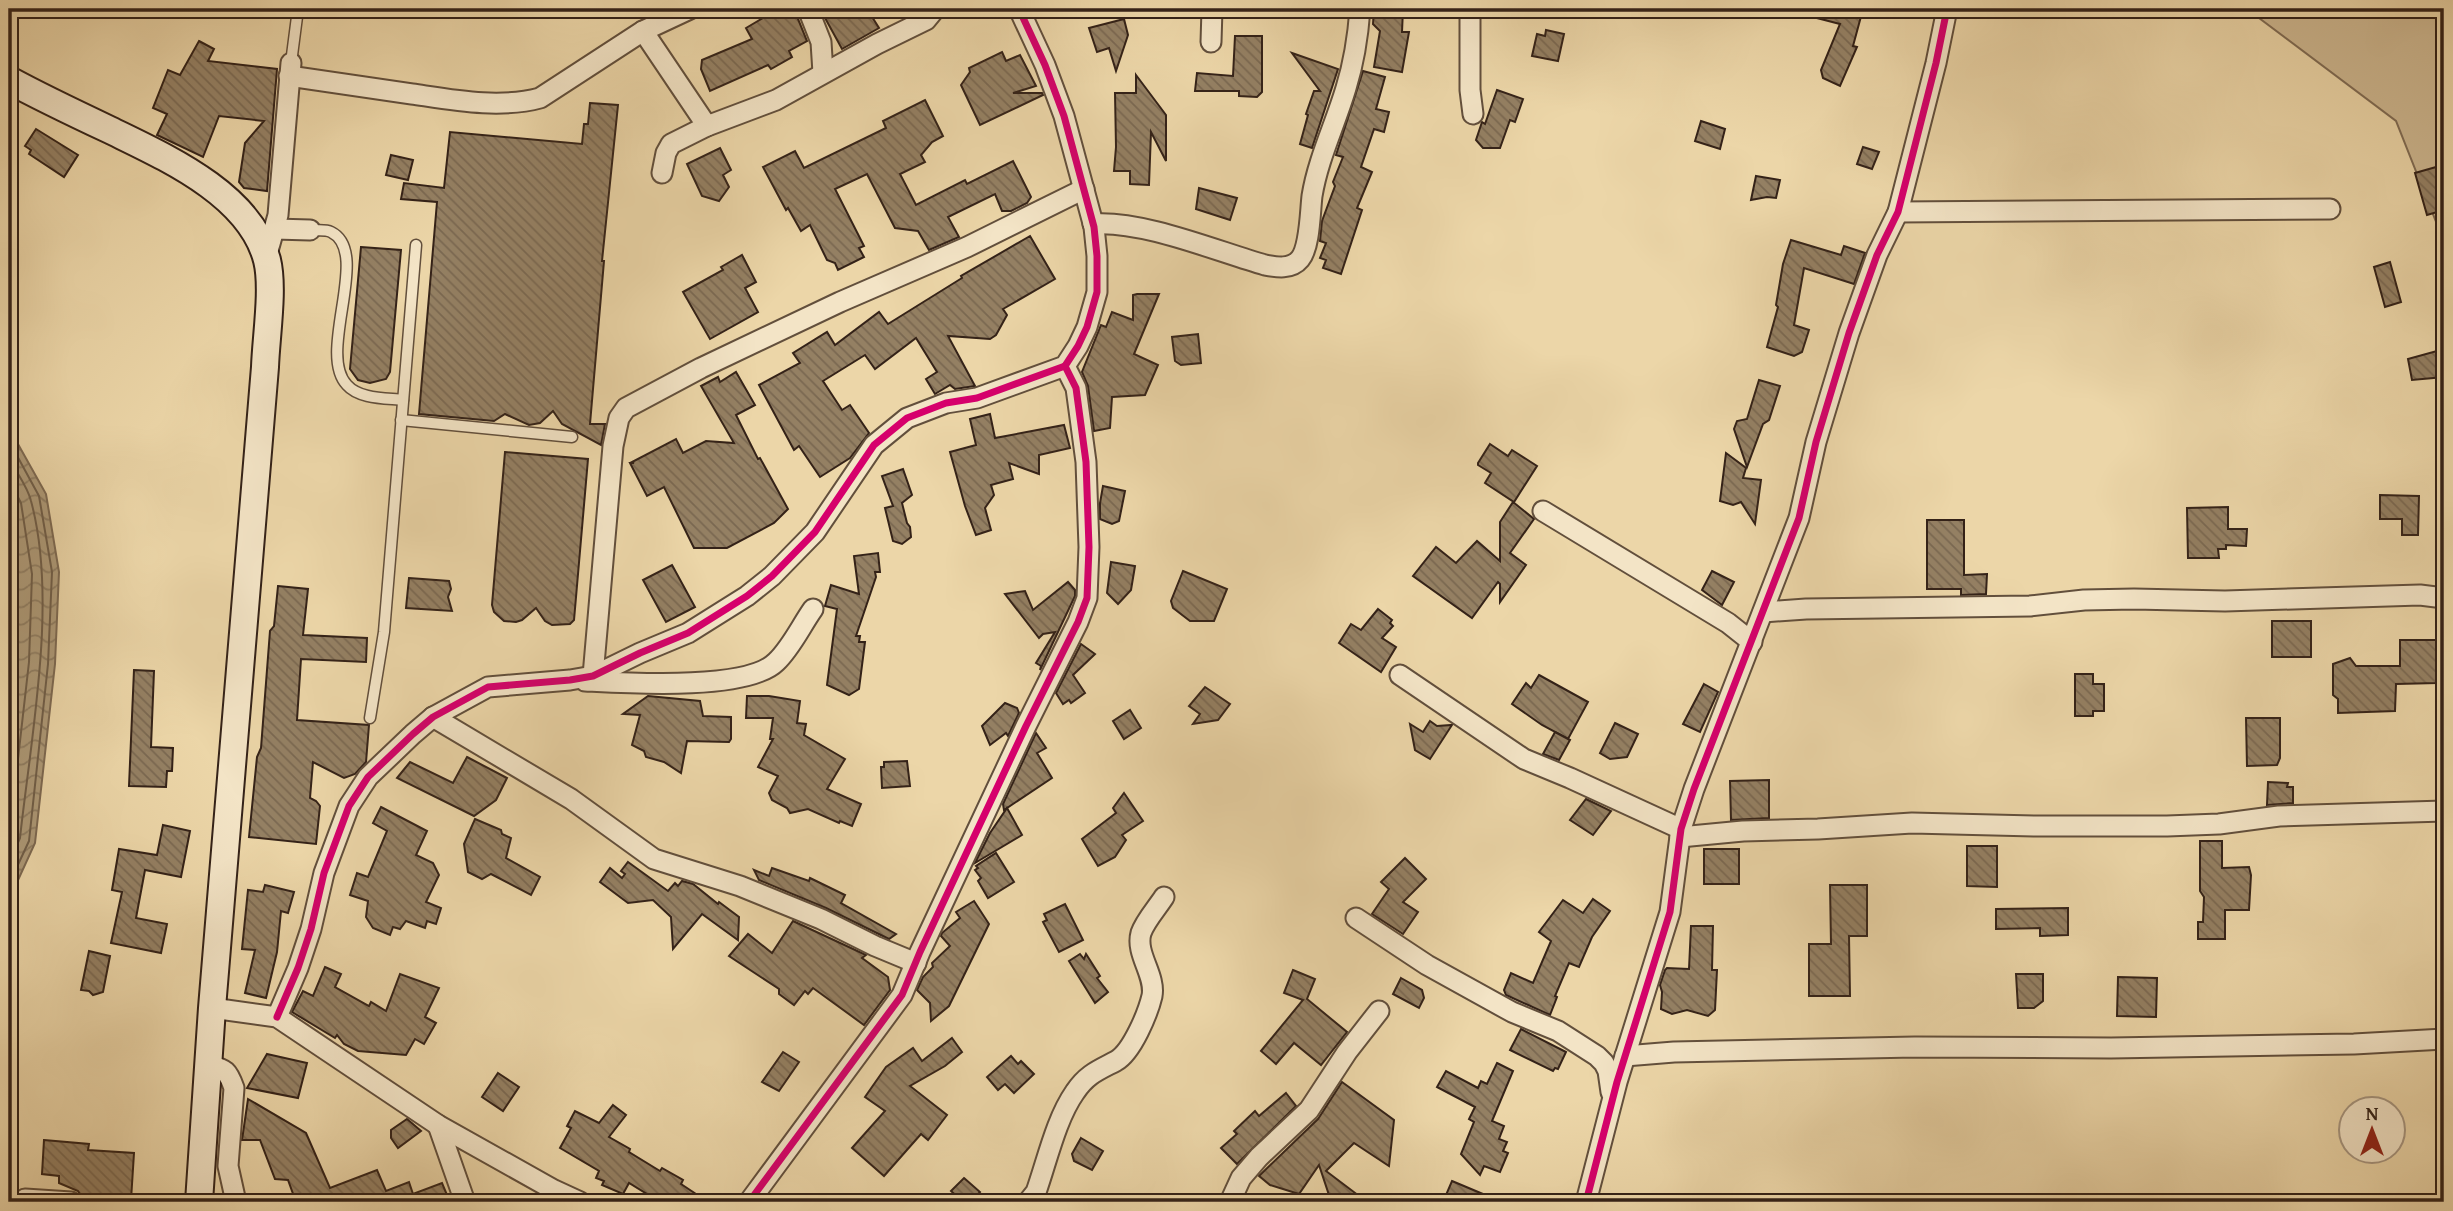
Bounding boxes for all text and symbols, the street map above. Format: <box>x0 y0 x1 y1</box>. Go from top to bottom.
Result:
north arrow <box>2338 1096 2408 1166</box>
text: N <box>2366 1099 2379 1127</box>

